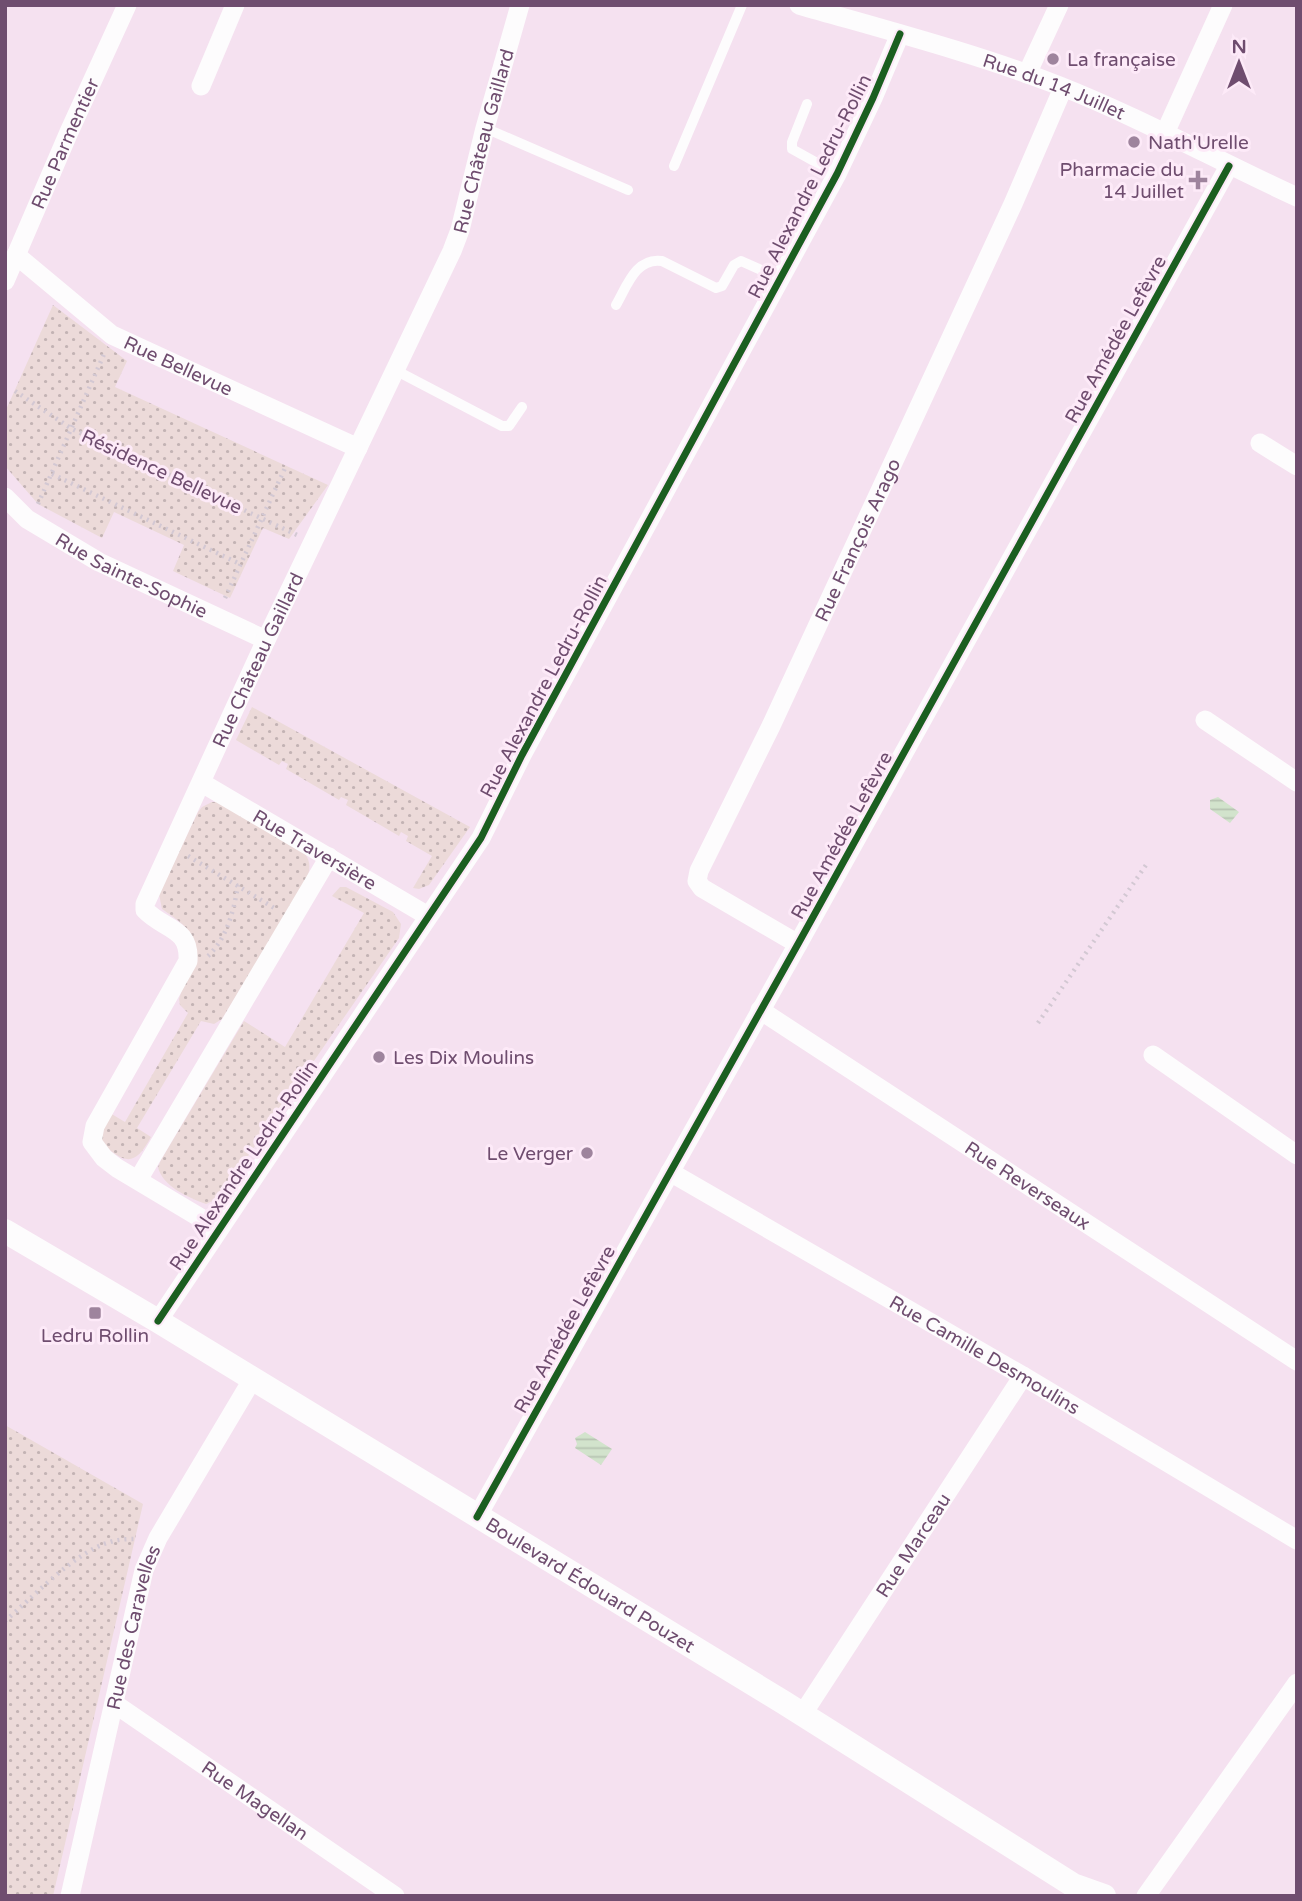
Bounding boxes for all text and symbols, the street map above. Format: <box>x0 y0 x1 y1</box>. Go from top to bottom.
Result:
north arrow <box>1204 28 1274 98</box>
text: N <box>1231 36 1247 58</box>
street label: Rue Château Gaillard <box>450 47 519 236</box>
place label: La française <box>1067 49 1176 71</box>
street label: Rue du 14 Juillet <box>980 50 1128 125</box>
marker: La française <box>1045 51 1061 67</box>
street label: Rue Alexandre Ledru-Rollin <box>744 71 876 302</box>
street label: Rue Parmentier <box>27 74 104 213</box>
place label: Nath'Urelle <box>1148 132 1249 154</box>
marker: Nath'Urelle <box>1126 134 1142 150</box>
place label: Pharmacie du 14 Juillet <box>1060 159 1184 203</box>
marker: Pharmacie du 14 Juillet <box>1190 172 1206 188</box>
street label: Rue Amédée Lefèvre <box>1061 252 1171 427</box>
street label: Rue Bellevue <box>120 332 236 401</box>
street label: Résidence Bellevue <box>78 425 245 519</box>
street label: Rue François Arago <box>811 455 905 625</box>
street label: Rue Sainte-Sophie <box>51 529 211 623</box>
street label: Rue Château Gaillard <box>208 569 309 751</box>
street label: Rue Alexandre Ledru-Rollin <box>476 572 612 801</box>
street label: Rue Amédée Lefèvre <box>787 748 897 923</box>
street label: Rue Traversière <box>249 805 380 895</box>
place label: Les Dix Moulins <box>393 1047 534 1069</box>
marker: Les Dix Moulins <box>371 1049 387 1065</box>
street label: Rue Alexandre Ledru-Rollin <box>165 1056 322 1275</box>
street label: Rue Reverseaux <box>961 1137 1094 1235</box>
place label: Le Verger <box>486 1143 574 1165</box>
marker: Le Verger <box>579 1145 595 1161</box>
street label: Rue Amédée Lefèvre <box>510 1242 620 1417</box>
street label: Rue Camille Desmoulins <box>885 1291 1084 1419</box>
marker: Ledru Rollin <box>87 1305 103 1321</box>
place label: Ledru Rollin <box>41 1325 149 1347</box>
street label: Rue Marceau <box>872 1489 956 1602</box>
street label: Boulevard Édouard Pouzet <box>481 1513 699 1658</box>
street label: Rue des Caravelles <box>103 1542 166 1712</box>
street label: Rue Magellan <box>197 1757 312 1845</box>

